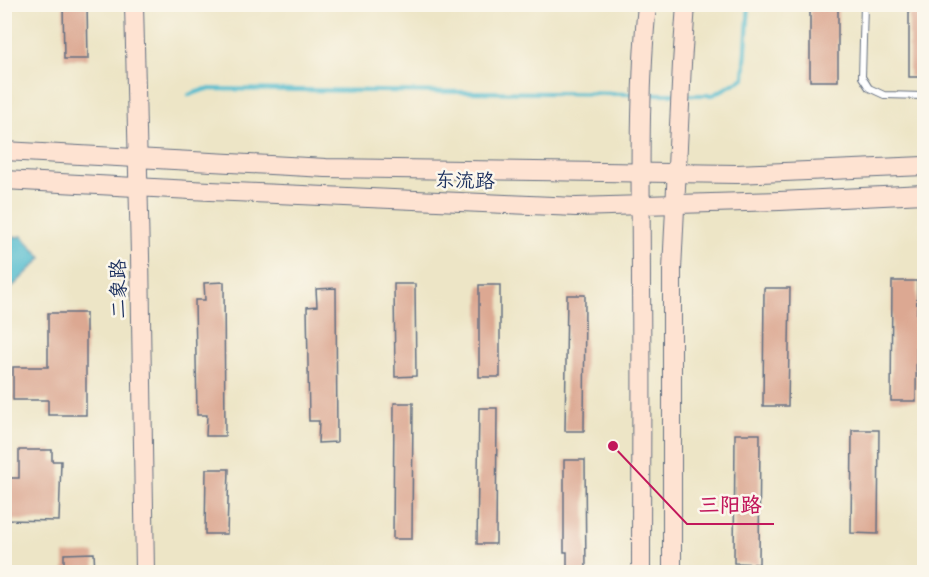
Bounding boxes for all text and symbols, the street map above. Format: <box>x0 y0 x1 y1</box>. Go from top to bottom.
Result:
street label: 东流路 <box>434 167 496 198</box>
street label: 二象路 <box>105 258 136 319</box>
callout: 三阳路 <box>687 485 774 524</box>
text: 三阳路 <box>699 492 762 522</box>

